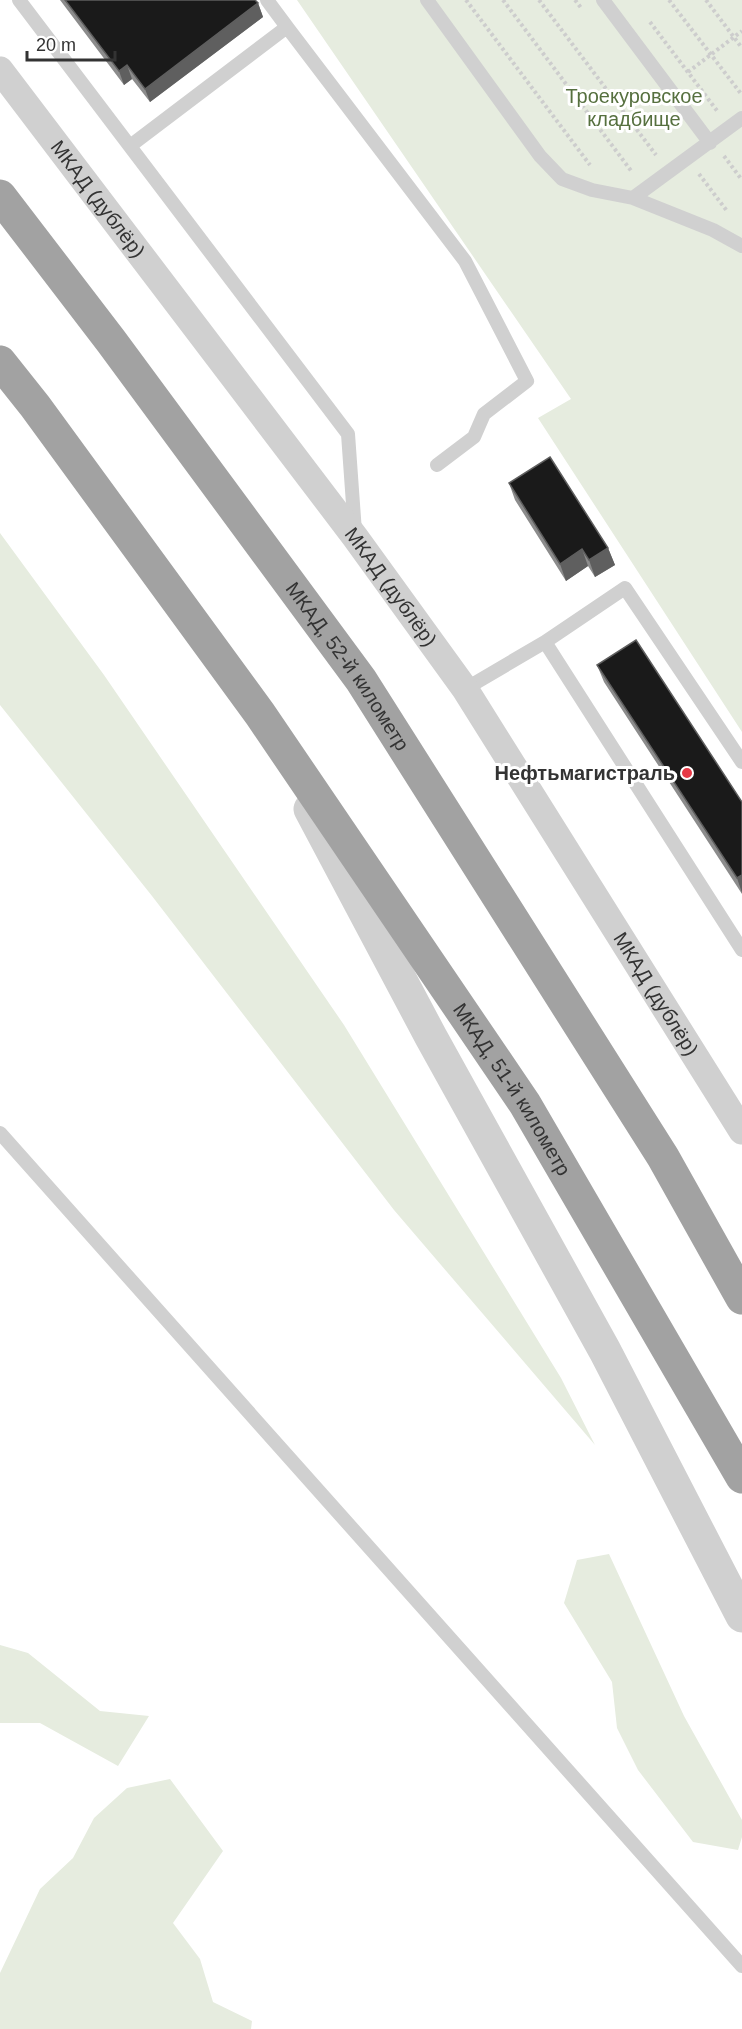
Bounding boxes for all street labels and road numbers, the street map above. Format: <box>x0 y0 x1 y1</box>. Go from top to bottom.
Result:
street label: МКАД (дублёр) <box>47 136 150 262</box>
street label: МКАД (дублёр) <box>341 523 441 650</box>
street label: МКАД, 52-й километр <box>282 578 414 755</box>
street label: МКАД (дублёр) <box>609 928 703 1060</box>
street label: МКАД, 51-й километр <box>449 999 575 1179</box>

